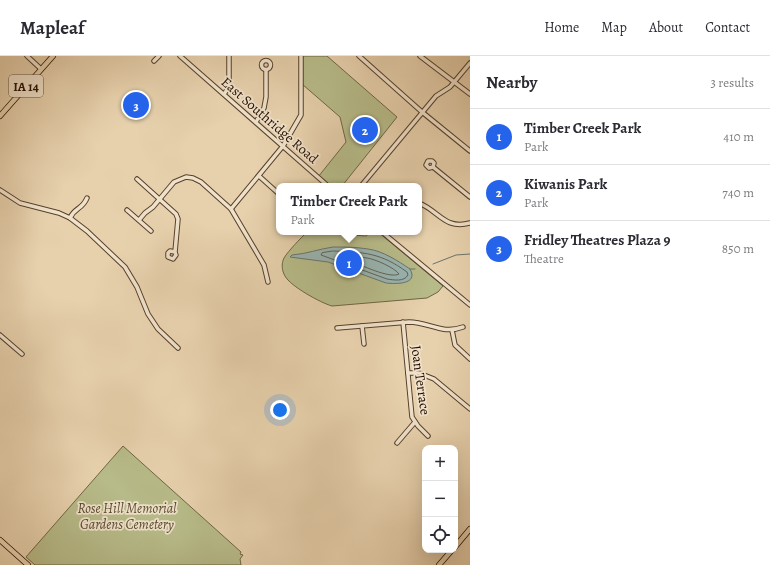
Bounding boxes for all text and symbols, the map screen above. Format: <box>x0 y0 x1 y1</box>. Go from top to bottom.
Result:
text: Mapleaf <box>20 15 85 41</box>
text: Home <box>544 18 579 37</box>
text: Map <box>601 18 627 37</box>
text: About <box>649 18 683 37</box>
text: Contact <box>705 18 750 37</box>
text: Nearby <box>486 71 537 94</box>
street label: East Southridge Road <box>217 73 323 168</box>
text: 3 results <box>710 74 754 91</box>
road number: IA 14 <box>9 75 43 97</box>
pin: 3 <box>123 90 149 120</box>
pin: 2 <box>352 115 378 145</box>
text: Timber Creek Park <box>524 118 641 138</box>
text: 1 <box>497 128 501 145</box>
text: 410 m <box>723 128 754 145</box>
text: Park <box>524 138 548 155</box>
text: Kiwanis Park <box>524 174 607 194</box>
popup <box>276 183 422 235</box>
text: 2 <box>496 184 502 201</box>
text: 740 m <box>722 184 754 201</box>
text: Timber Creek Park <box>290 191 408 211</box>
text: Park <box>524 194 548 211</box>
text: Park <box>290 211 315 228</box>
text: Fridley Theatres Plaza 9 <box>524 230 670 250</box>
text: 3 <box>496 240 502 257</box>
text: 850 m <box>722 240 754 257</box>
pin: 1 <box>336 248 362 278</box>
text: Theatre <box>524 250 564 267</box>
street label: Joan Terrace <box>406 344 435 416</box>
your location <box>270 400 290 420</box>
map controls <box>422 445 458 553</box>
button: + <box>422 445 458 481</box>
button: − <box>422 481 458 517</box>
park label: Rose Hill Memorial Gardens Cemetery <box>77 499 177 534</box>
button: locate <box>422 517 458 553</box>

